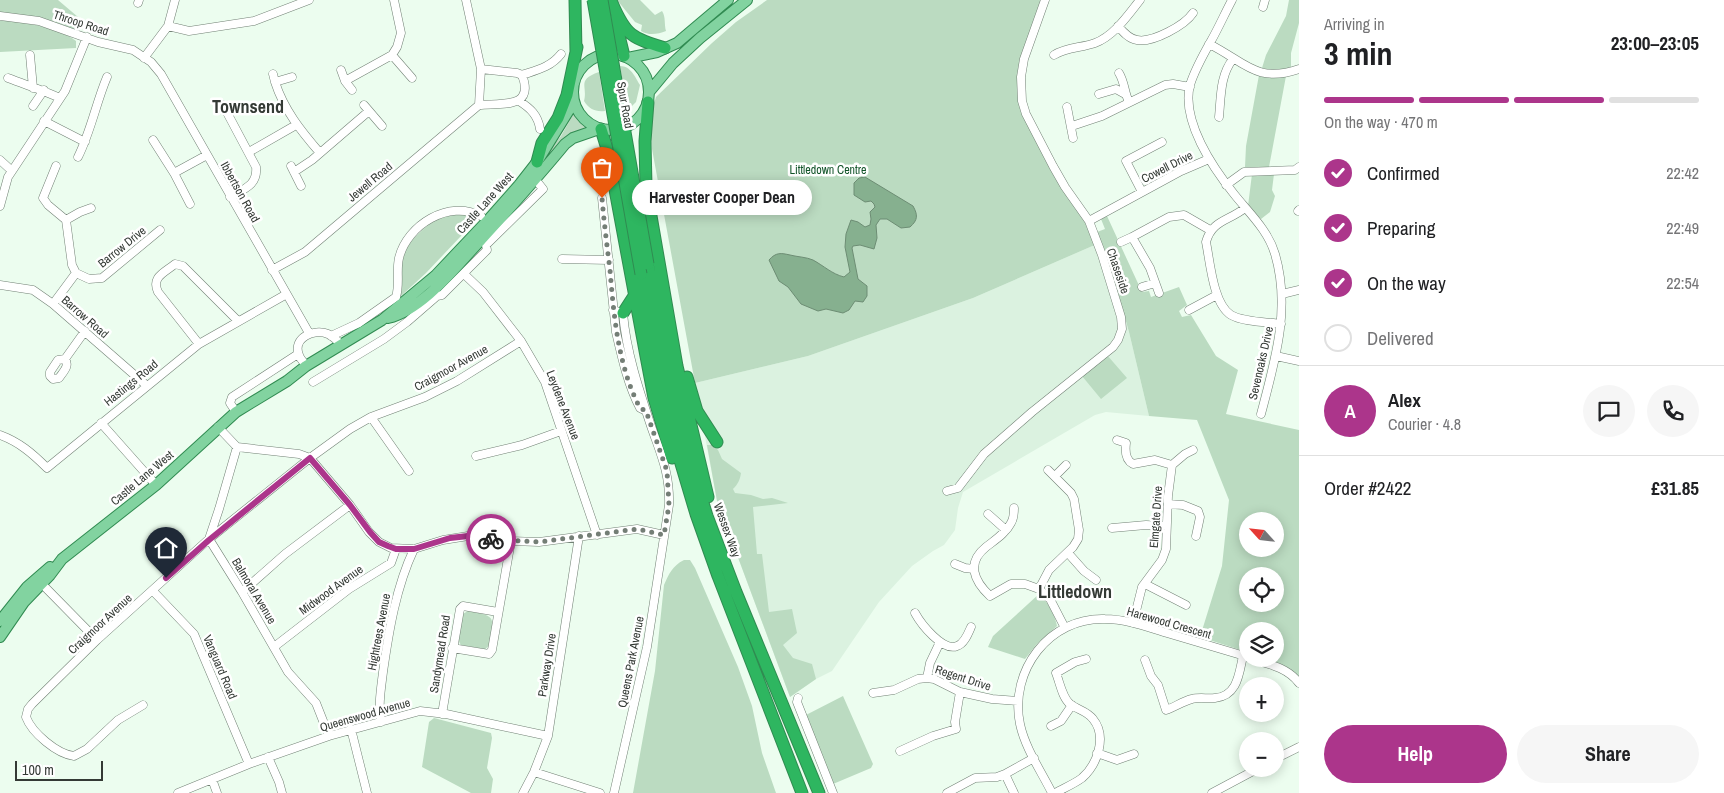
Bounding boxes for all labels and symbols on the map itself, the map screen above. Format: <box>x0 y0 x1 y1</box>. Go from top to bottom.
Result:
street label: Throop Road <box>51 7 111 39</box>
street label: Spur Road <box>613 80 637 130</box>
district label: Townsend <box>212 94 284 119</box>
pin <box>581 147 623 198</box>
street label: Cowell Drive <box>1139 147 1195 187</box>
street label: Ibbertson Road <box>217 159 263 225</box>
street label: Jewell Road <box>344 159 396 205</box>
park label: Littledown Centre <box>789 162 867 178</box>
street label: Castle Lane West <box>453 169 517 237</box>
callout: Harvester Cooper Dean <box>632 180 812 216</box>
street label: Barrow Drive <box>95 223 149 271</box>
street label: Chaseside <box>1103 246 1133 296</box>
street label: Barrow Road <box>58 292 112 342</box>
street label: Sevenoaks Drive <box>1245 325 1277 401</box>
street label: Craigmoor Avenue <box>411 341 491 395</box>
street label: Hastings Road <box>101 356 161 410</box>
street label: Leydene Avenue <box>542 368 584 442</box>
street label: Castle Lane West <box>107 447 177 509</box>
street label: Elmgate Drive <box>1146 485 1166 549</box>
street label: Wessex Way <box>710 501 744 560</box>
north arrow <box>1239 512 1284 558</box>
courier <box>466 514 516 564</box>
pin <box>145 527 187 578</box>
street label: Balmoral Avenue <box>228 555 280 627</box>
street label: Midwood Avenue <box>296 561 366 619</box>
district label: Littledown <box>1038 579 1112 604</box>
street label: Craigmoor Avenue <box>65 590 135 658</box>
street label: Hightrees Avenue <box>364 592 394 672</box>
street label: Harewood Crescent <box>1125 603 1213 643</box>
street label: Sandymead Road <box>426 614 454 694</box>
street label: Queens Park Avenue <box>614 615 648 709</box>
street label: Vanguard Road <box>199 632 241 702</box>
street label: Parkway Drive <box>534 632 560 698</box>
street label: Regent Drive <box>933 661 993 695</box>
street label: Queenswood Avenue <box>318 694 412 736</box>
scale bar <box>15 758 102 781</box>

